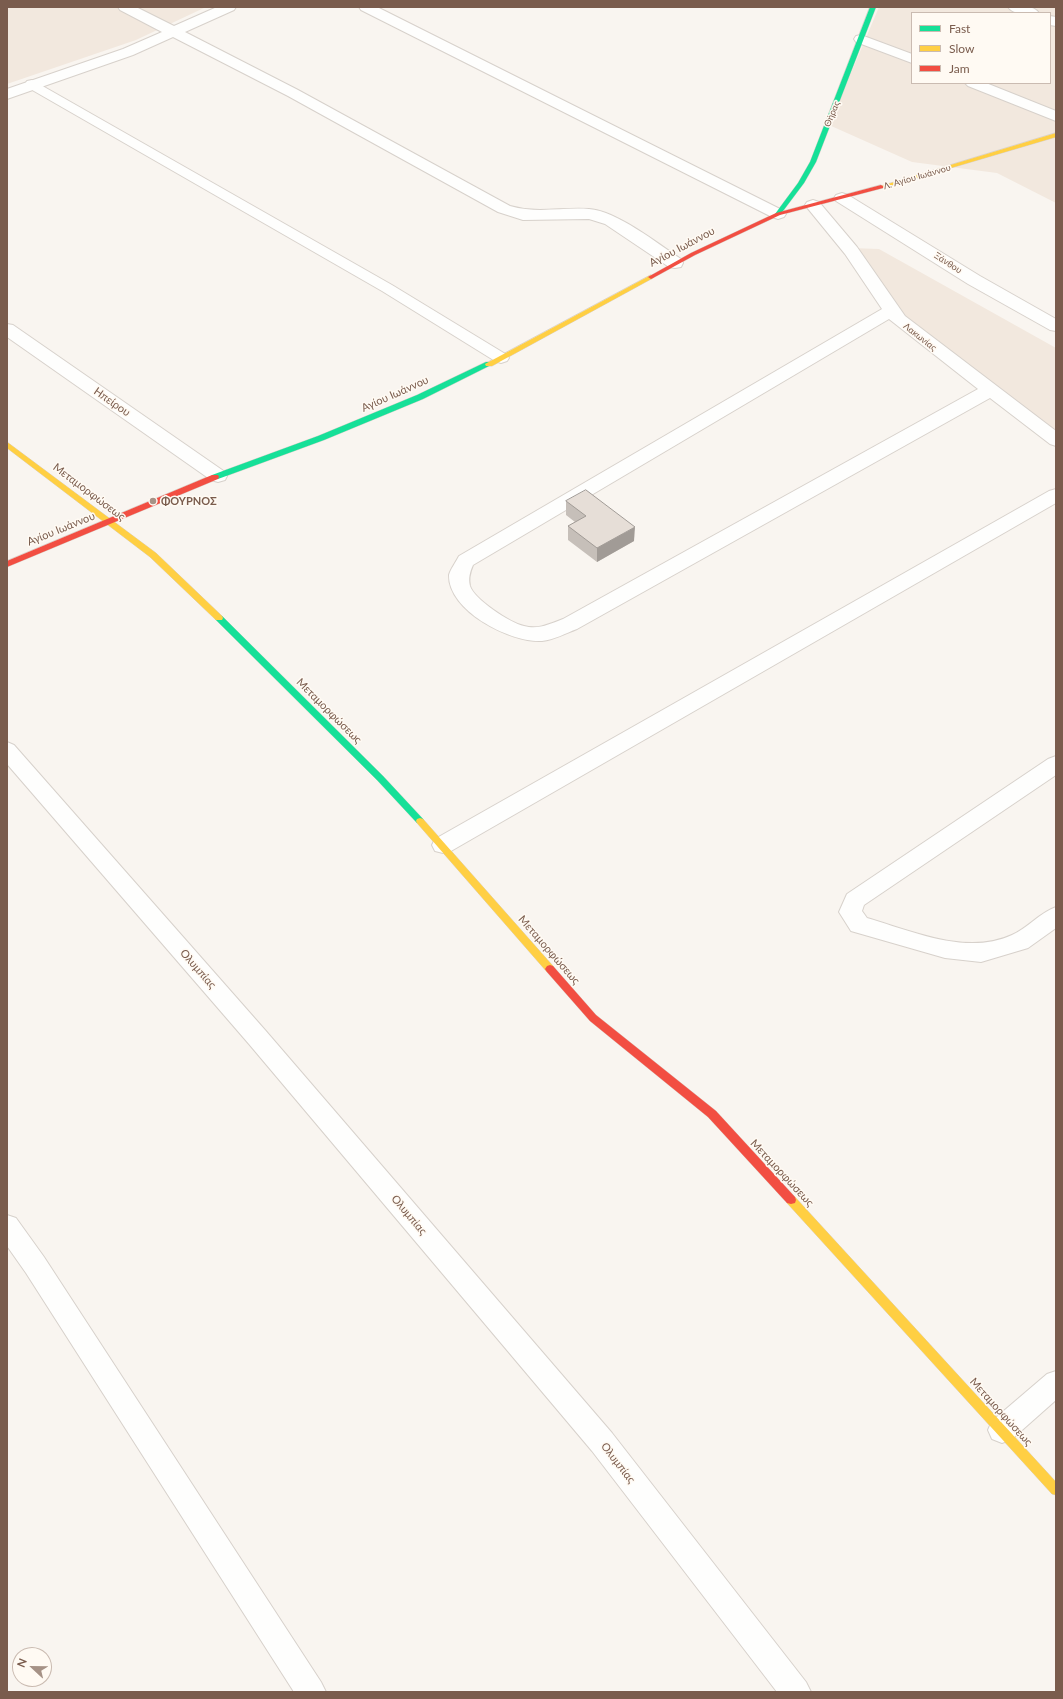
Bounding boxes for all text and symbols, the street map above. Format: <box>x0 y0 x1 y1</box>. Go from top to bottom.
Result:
legend <box>911 12 1051 84</box>
text: Fast <box>949 21 970 36</box>
text: Slow <box>949 41 974 56</box>
text: Jam <box>949 61 970 76</box>
street label: Θήρας <box>822 99 842 129</box>
street label: Λ. Αγίου Ιωάννου <box>882 162 952 192</box>
street label: Αγίου Ιωάννου <box>647 224 717 270</box>
street label: Ξάνθου <box>932 250 964 276</box>
street label: Λακωνίας <box>901 321 939 353</box>
street label: Αγίου Ιωάννου <box>359 373 431 415</box>
street label: Ηπείρου <box>91 385 133 419</box>
street label: Μεταμορφώσεως <box>50 461 128 523</box>
place label: ΦΟΥΡΝΟΣ <box>161 494 217 508</box>
marker: ΦΟΥΡΝΟΣ <box>148 496 158 506</box>
street label: Αγίου Ιωάννου <box>25 509 97 549</box>
street label: Μεταμορφώσεως <box>294 676 364 746</box>
street label: Μεταμορφώσεως <box>516 913 582 987</box>
street label: Ολυμπίας <box>177 947 219 991</box>
street label: Μεταμορφώσεως <box>748 1137 816 1209</box>
street label: Ολυμπίας <box>389 1192 429 1238</box>
street label: Μεταμορφώσεως <box>967 1375 1035 1449</box>
street label: Ολυμπίας <box>598 1440 638 1486</box>
north arrow <box>12 1647 52 1687</box>
text: N <box>14 1656 29 1669</box>

